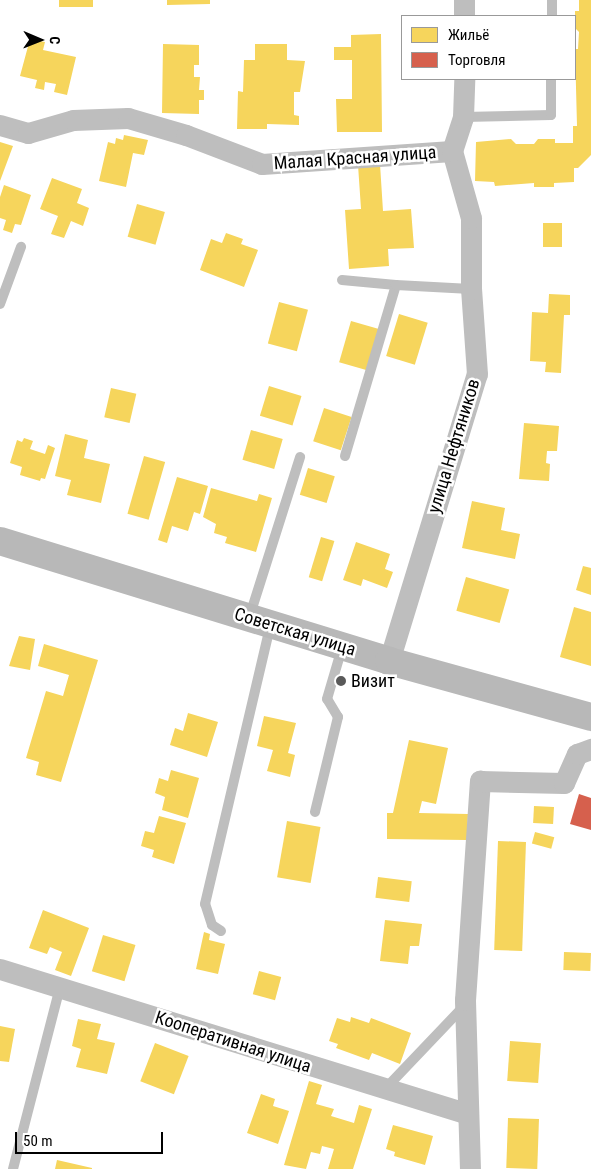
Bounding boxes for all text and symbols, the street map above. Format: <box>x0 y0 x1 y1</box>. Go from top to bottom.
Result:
north arrow <box>15 15 65 65</box>
legend <box>401 15 576 80</box>
text: Жильё <box>448 26 489 44</box>
text: С <box>47 36 63 44</box>
text: Торговля <box>448 51 505 69</box>
street label: Малая Красная улица <box>273 142 437 174</box>
street label: улица Нефтяников <box>423 376 485 516</box>
street label: Советская улица <box>232 603 358 661</box>
place label: Визит <box>351 670 395 692</box>
marker: Визит <box>335 675 347 687</box>
street label: Кооперативная улица <box>152 1007 314 1077</box>
scale bar <box>18 1122 165 1154</box>
text: 50 m <box>23 1132 53 1150</box>

